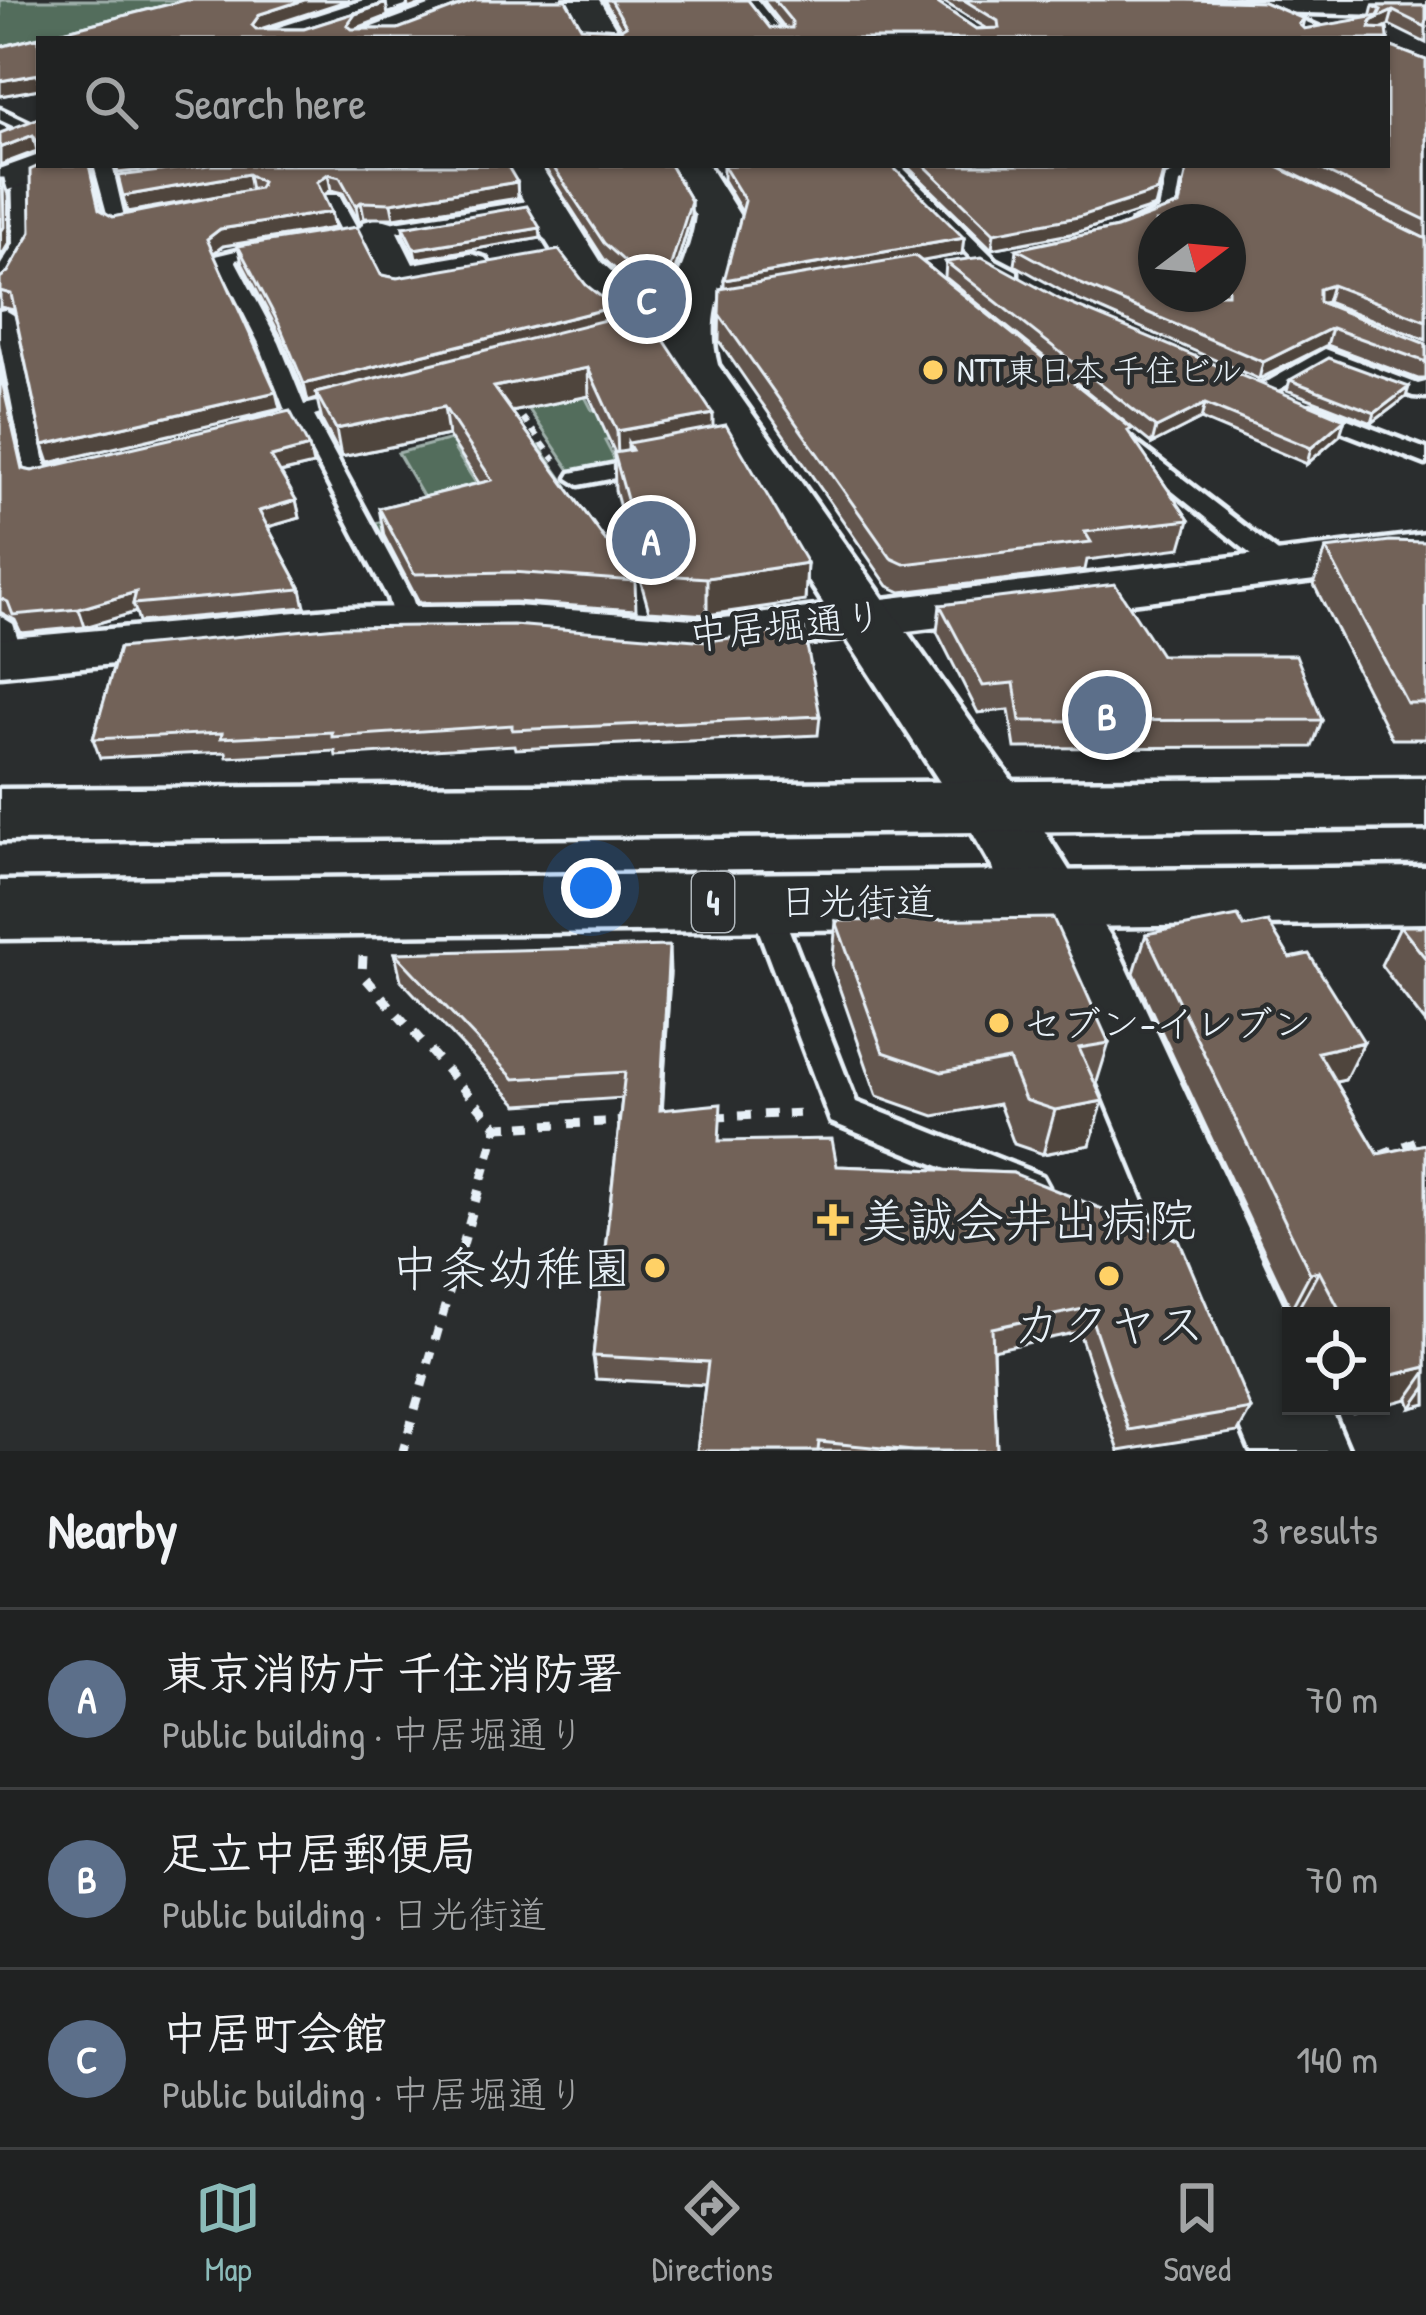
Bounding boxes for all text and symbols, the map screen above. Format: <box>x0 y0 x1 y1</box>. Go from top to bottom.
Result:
search box <box>36 36 1390 168</box>
icon: search <box>78 69 144 135</box>
text: Search here <box>174 72 366 133</box>
north arrow <box>1138 204 1246 312</box>
pin: C <box>608 254 686 344</box>
place label: NTT東日本 千住ビル <box>957 348 1243 392</box>
marker: NTT東日本 千住ビル <box>920 357 946 383</box>
pin: A <box>612 495 690 585</box>
street label: 中居堀通り <box>686 588 886 661</box>
pin: B <box>1068 670 1146 760</box>
your location <box>561 858 621 918</box>
road number: 4 <box>692 872 734 932</box>
street label: 日光街道 <box>779 874 935 927</box>
place label: セブン-イレブン <box>1023 996 1312 1049</box>
marker: セブン-イレブン <box>986 1010 1012 1036</box>
place label: 美誠会井出病院 <box>860 1187 1196 1252</box>
marker: 美誠会井出病院 <box>817 1204 849 1236</box>
place label: 中条幼稚園 <box>391 1235 631 1300</box>
marker: 中条幼稚園 <box>642 1255 668 1281</box>
marker: カクヤス <box>1096 1263 1122 1289</box>
place label: カクヤス <box>1013 1291 1205 1356</box>
map controls <box>1282 1307 1390 1415</box>
button: locate <box>1282 1307 1390 1415</box>
text: Nearby <box>48 1495 178 1564</box>
text: 3 results <box>1252 1503 1378 1556</box>
text: 東京消防庁 千住消防署 <box>162 1642 622 1703</box>
text: A <box>77 1672 97 1725</box>
text: 70 m <box>1306 1672 1378 1725</box>
text: Public building · 中居堀通り <box>162 1707 586 1760</box>
text: 足立中居郵便局 <box>162 1822 477 1883</box>
text: B <box>77 1852 97 1905</box>
text: 70 m <box>1306 1852 1378 1905</box>
text: Public building · 日光街道 <box>162 1887 547 1940</box>
text: 中居町会館 <box>162 2002 387 2063</box>
text: C <box>76 2032 98 2085</box>
text: 140 m <box>1296 2032 1378 2085</box>
text: Public building · 中居堀通り <box>162 2067 586 2120</box>
tab: Map <box>195 2175 261 2291</box>
tab: Directions <box>652 2175 773 2291</box>
tab: Saved <box>1163 2175 1231 2291</box>

